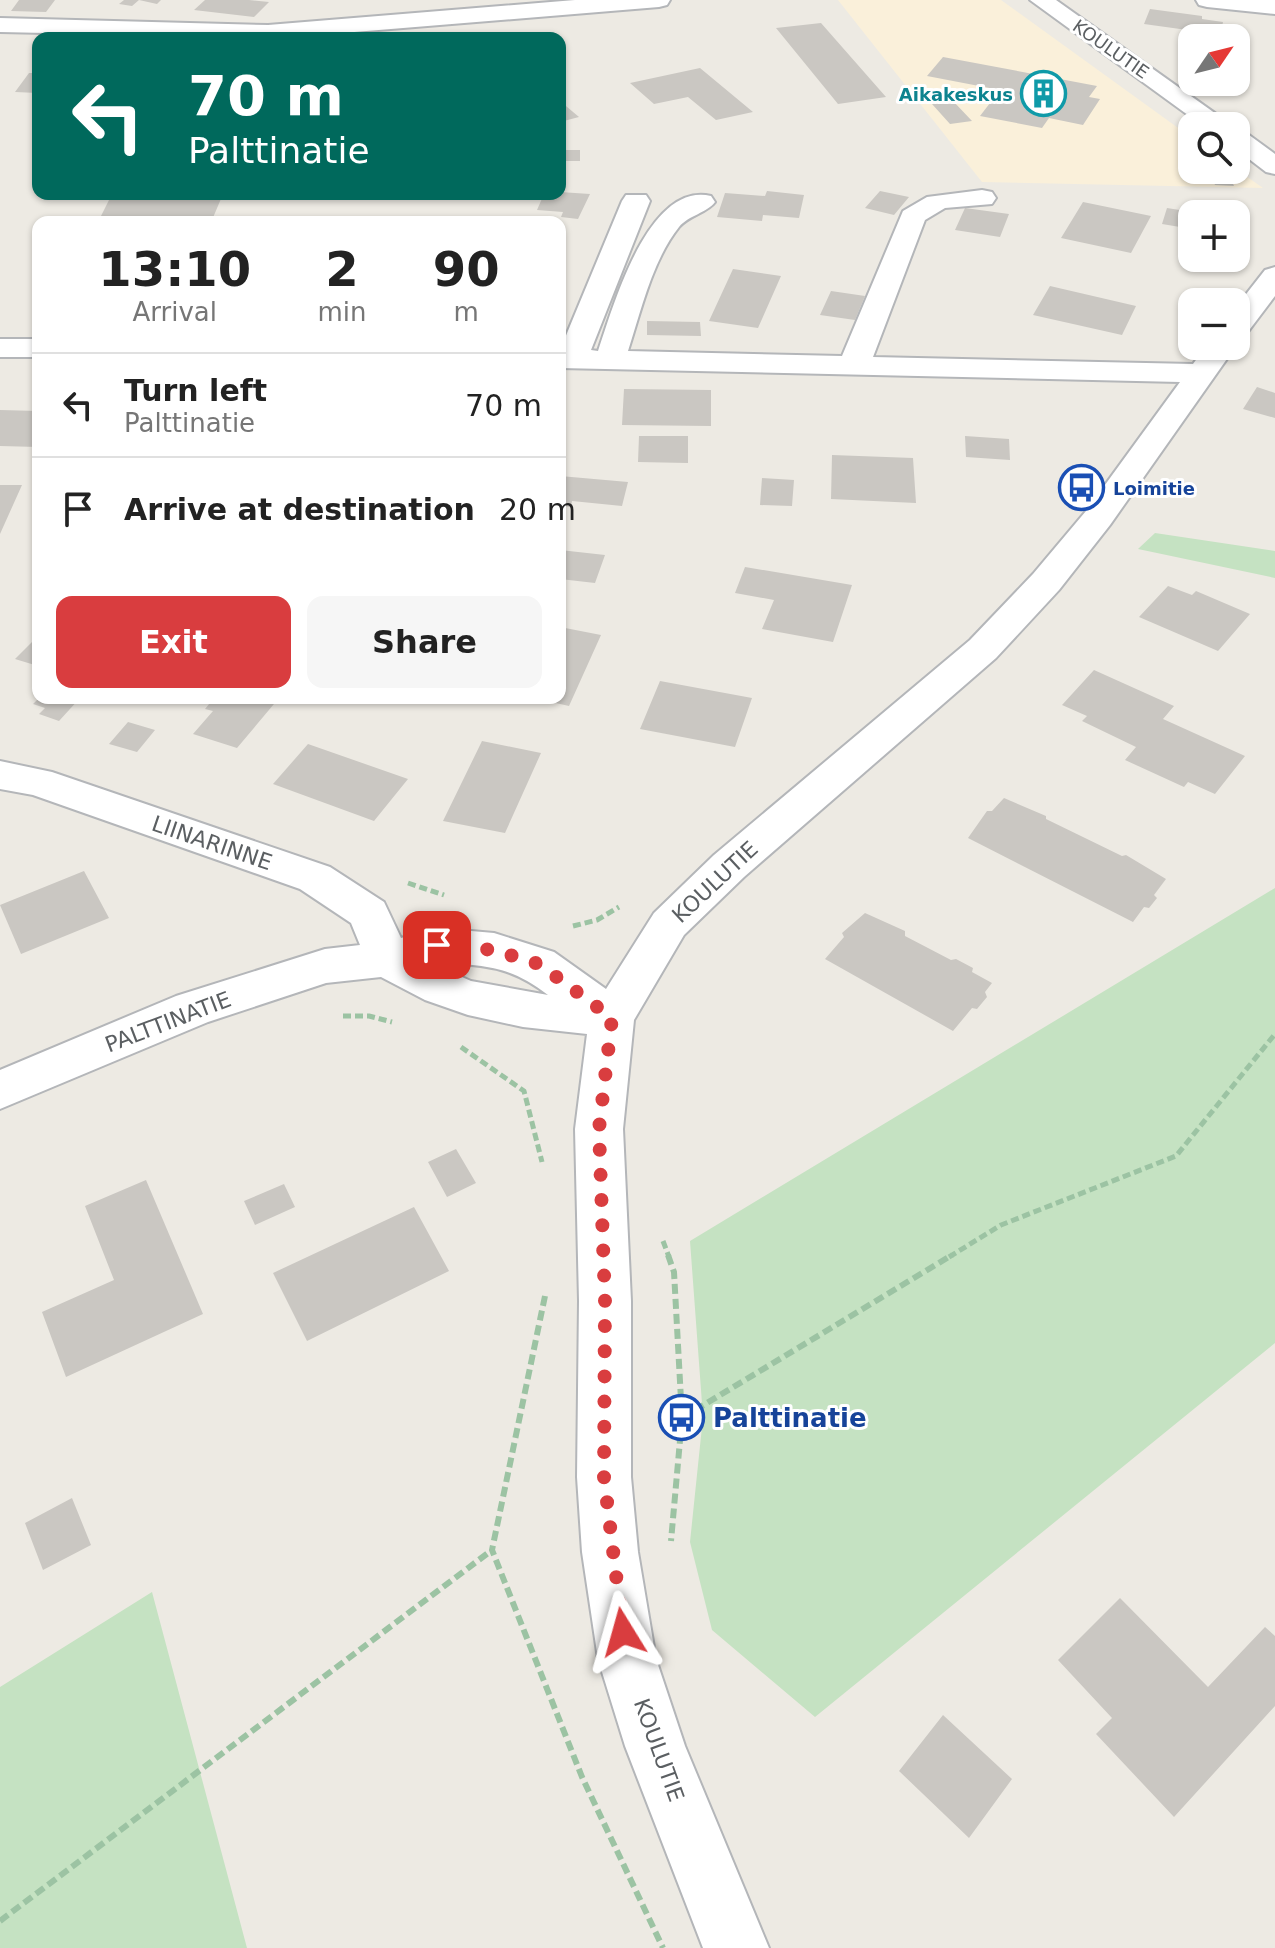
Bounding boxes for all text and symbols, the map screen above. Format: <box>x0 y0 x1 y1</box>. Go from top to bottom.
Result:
street label: KOULUTIE <box>1069 15 1153 83</box>
north arrow <box>1178 24 1250 96</box>
map controls <box>1178 24 1250 360</box>
text: 70 m <box>188 63 344 128</box>
icon: left <box>56 64 160 168</box>
building icon: Aikakeskus <box>1020 70 1068 118</box>
place label: Aikakeskus <box>899 84 1013 105</box>
button: search <box>1178 112 1250 184</box>
text: Palttinatie <box>188 130 370 171</box>
button: + <box>1178 200 1250 272</box>
text: 13:10 <box>98 241 251 297</box>
text: 2 <box>325 241 359 297</box>
text: 90 <box>433 241 500 297</box>
button: − <box>1178 288 1250 360</box>
text: Arrival <box>133 297 217 327</box>
text: min <box>317 297 367 327</box>
text: m <box>454 297 479 327</box>
text: Turn left <box>124 373 267 408</box>
icon: left <box>56 383 100 427</box>
text: 70 m <box>465 388 542 423</box>
text: Palttinatie <box>124 408 255 438</box>
bus stop icon: Loimitie <box>1058 464 1106 512</box>
place label: Loimitie <box>1113 478 1195 499</box>
icon: arrive <box>56 487 100 531</box>
text: Arrive at destination <box>124 492 475 527</box>
text: 20 m <box>499 492 576 527</box>
button: Exit <box>56 596 291 688</box>
button: Share <box>307 596 542 688</box>
street label: LIINARINNE <box>149 811 275 875</box>
street label: KOULUTIE <box>667 836 763 928</box>
pin <box>403 911 471 979</box>
icon: arrive <box>415 923 459 967</box>
street label: PALTTINATIE <box>102 987 234 1057</box>
bus stop icon: Palttinatie <box>658 1394 706 1442</box>
place label: Palttinatie <box>713 1403 867 1433</box>
position arrow <box>581 1590 665 1674</box>
street label: KOULUTIE <box>629 1695 689 1805</box>

